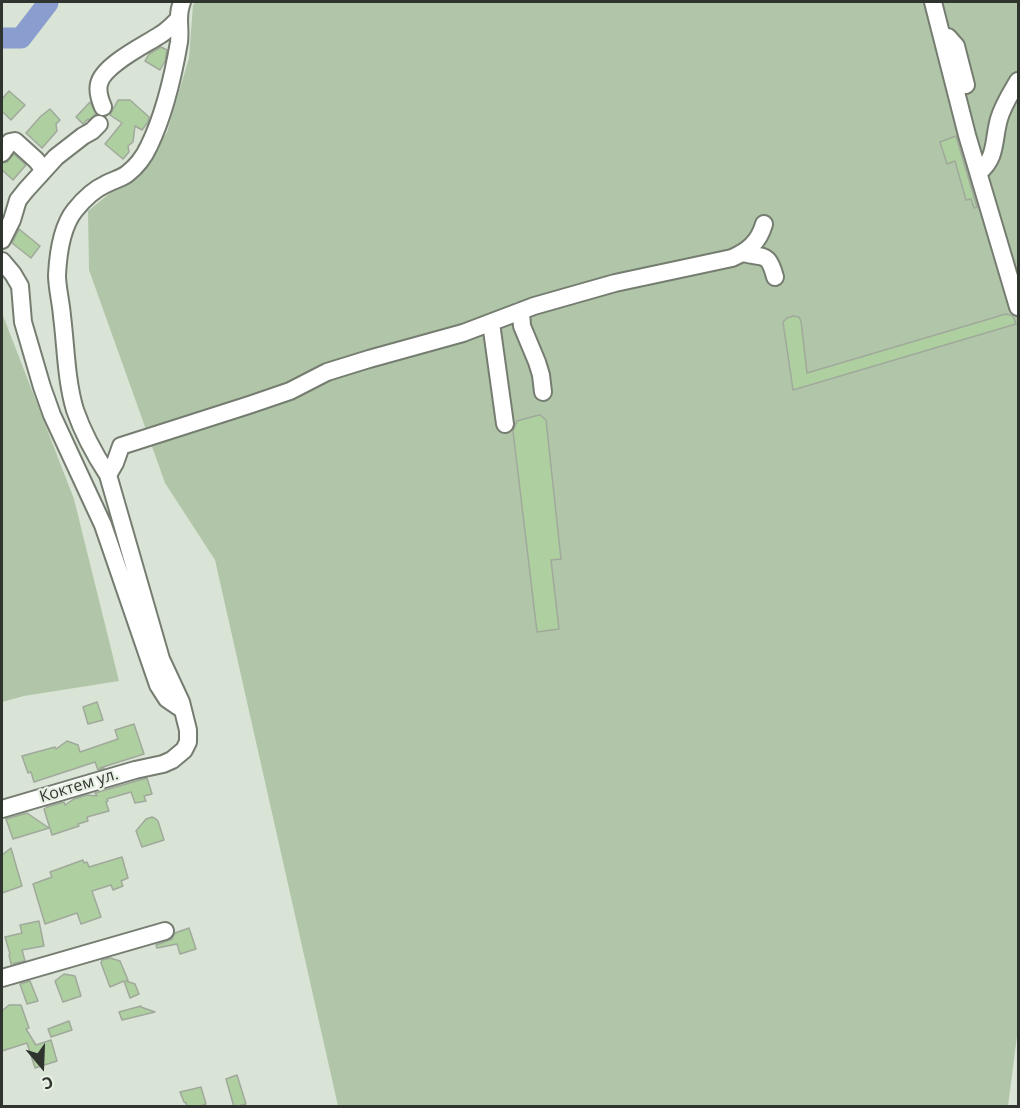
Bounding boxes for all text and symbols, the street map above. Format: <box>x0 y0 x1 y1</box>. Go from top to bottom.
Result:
street label: Коктем ул. <box>37 765 121 807</box>
north arrow <box>12 1036 72 1096</box>
text: С <box>39 1071 56 1095</box>

